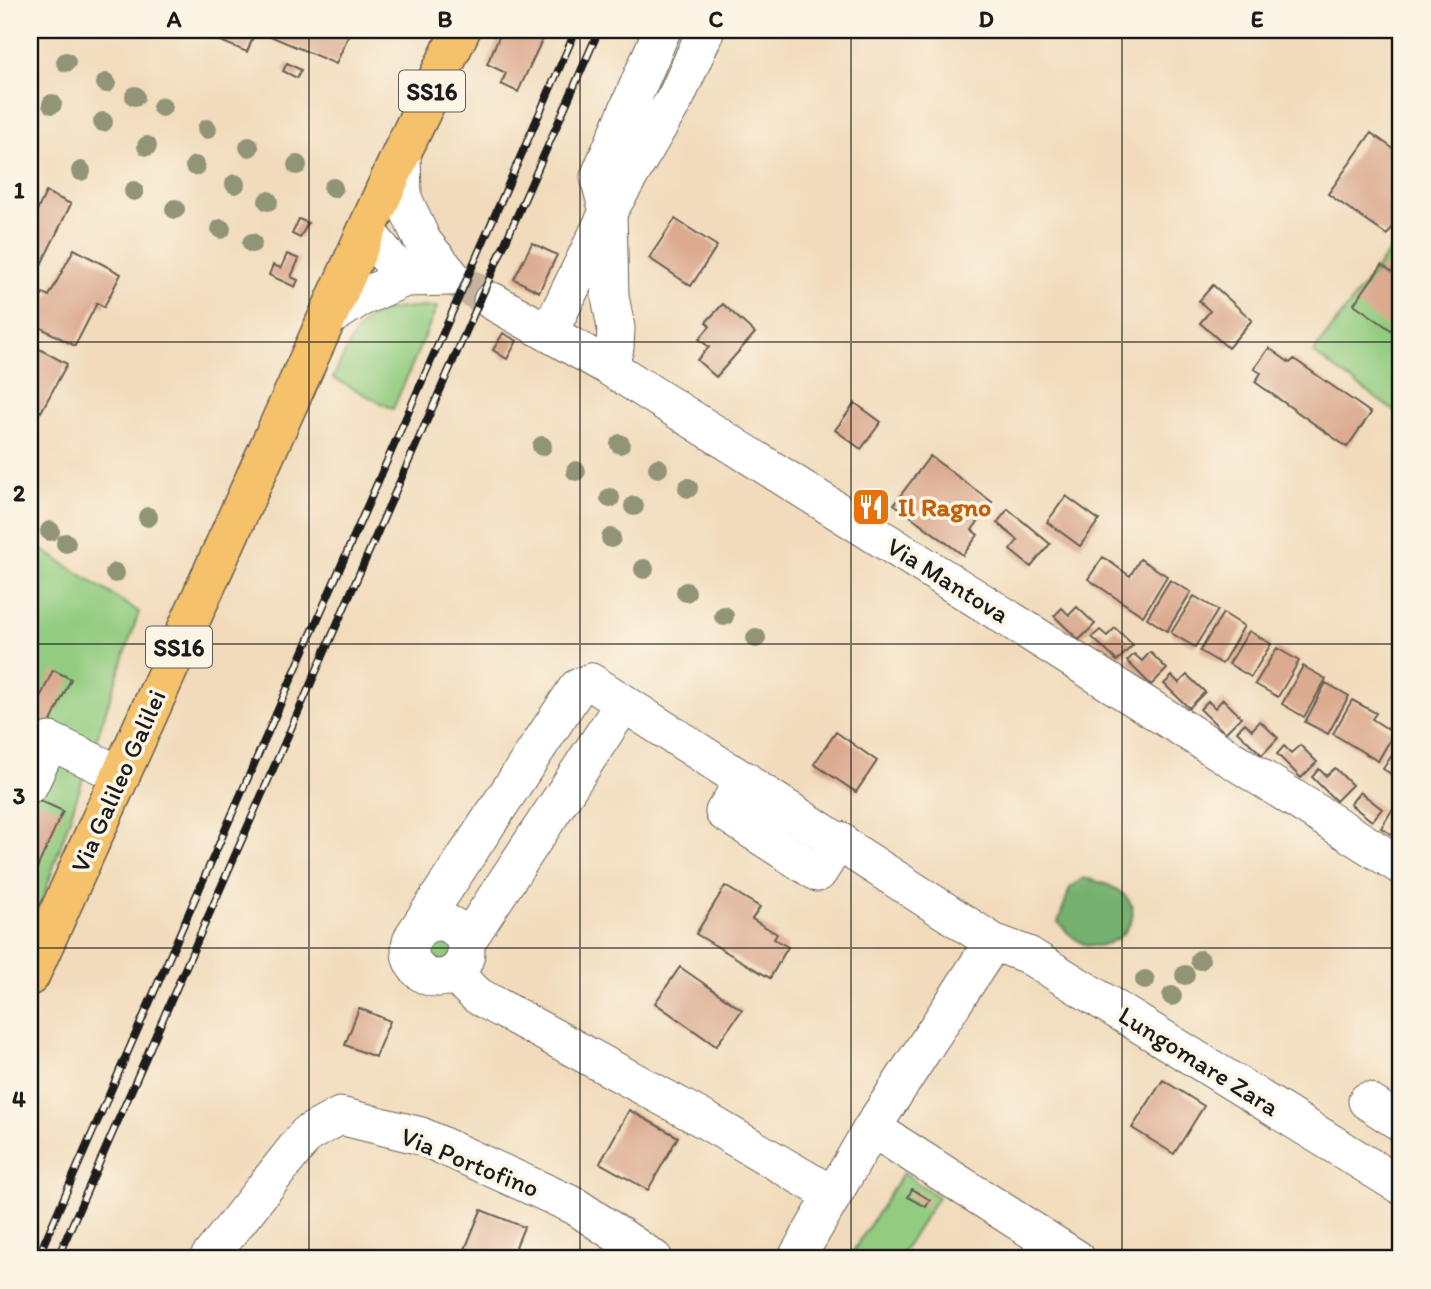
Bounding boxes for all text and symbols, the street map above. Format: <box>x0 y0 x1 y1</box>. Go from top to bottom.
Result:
text: A <box>166 5 182 33</box>
text: B <box>438 5 453 33</box>
text: C <box>709 5 724 33</box>
text: D <box>978 5 994 33</box>
text: E <box>1251 5 1264 33</box>
road number: SS16 <box>399 70 465 112</box>
text: 1 <box>14 176 25 204</box>
text: 2 <box>13 479 26 507</box>
restaurant icon: Il Ragno <box>850 486 892 528</box>
place label: Il Ragno <box>898 491 991 523</box>
street label: Via Mantova <box>881 530 1015 630</box>
road number: SS16 <box>146 626 212 668</box>
street label: Via Galileo Galilei <box>63 685 173 877</box>
text: 3 <box>13 782 26 810</box>
street label: Lungomare Zara <box>1113 999 1286 1123</box>
text: 4 <box>12 1085 26 1113</box>
street label: Via Portofino <box>396 1120 544 1204</box>

